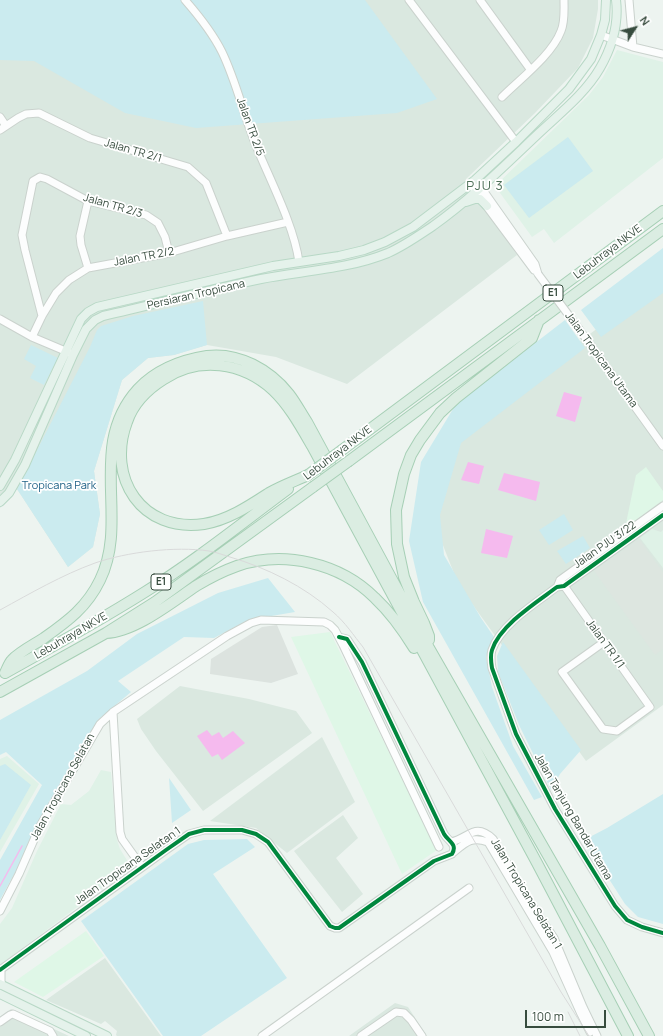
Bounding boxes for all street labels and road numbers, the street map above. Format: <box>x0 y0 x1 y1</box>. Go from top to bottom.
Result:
street label: Jalan TR 2/5 <box>233 96 267 158</box>
street label: Jalan TR 2/1 <box>103 137 163 165</box>
street label: Jalan TR 2/3 <box>82 191 144 221</box>
street label: Lebuhraya NKVE <box>571 222 645 282</box>
street label: Jalan TR 2/2 <box>113 245 175 269</box>
street label: Persiaran Tropicana <box>146 277 246 313</box>
road number: E1 <box>543 285 563 301</box>
street label: Jalan Tropicana Utama <box>562 310 640 410</box>
street label: Lebuhraya NKVE <box>301 423 375 483</box>
street label: Jalan PJU 3/22 <box>571 519 639 571</box>
road number: E1 <box>151 574 171 590</box>
street label: Lebuhraya NKVE <box>32 610 110 662</box>
street label: Jalan TR 1/1 <box>583 617 627 671</box>
street label: Jalan Tropicana Selatan <box>28 731 98 843</box>
street label: Jalan Tanjung Bandar Utama <box>531 752 615 882</box>
street label: Jalan Tropicana Selatan 1 <box>72 824 184 908</box>
street label: Jalan Tropicana Selatan 1 <box>488 836 564 952</box>

